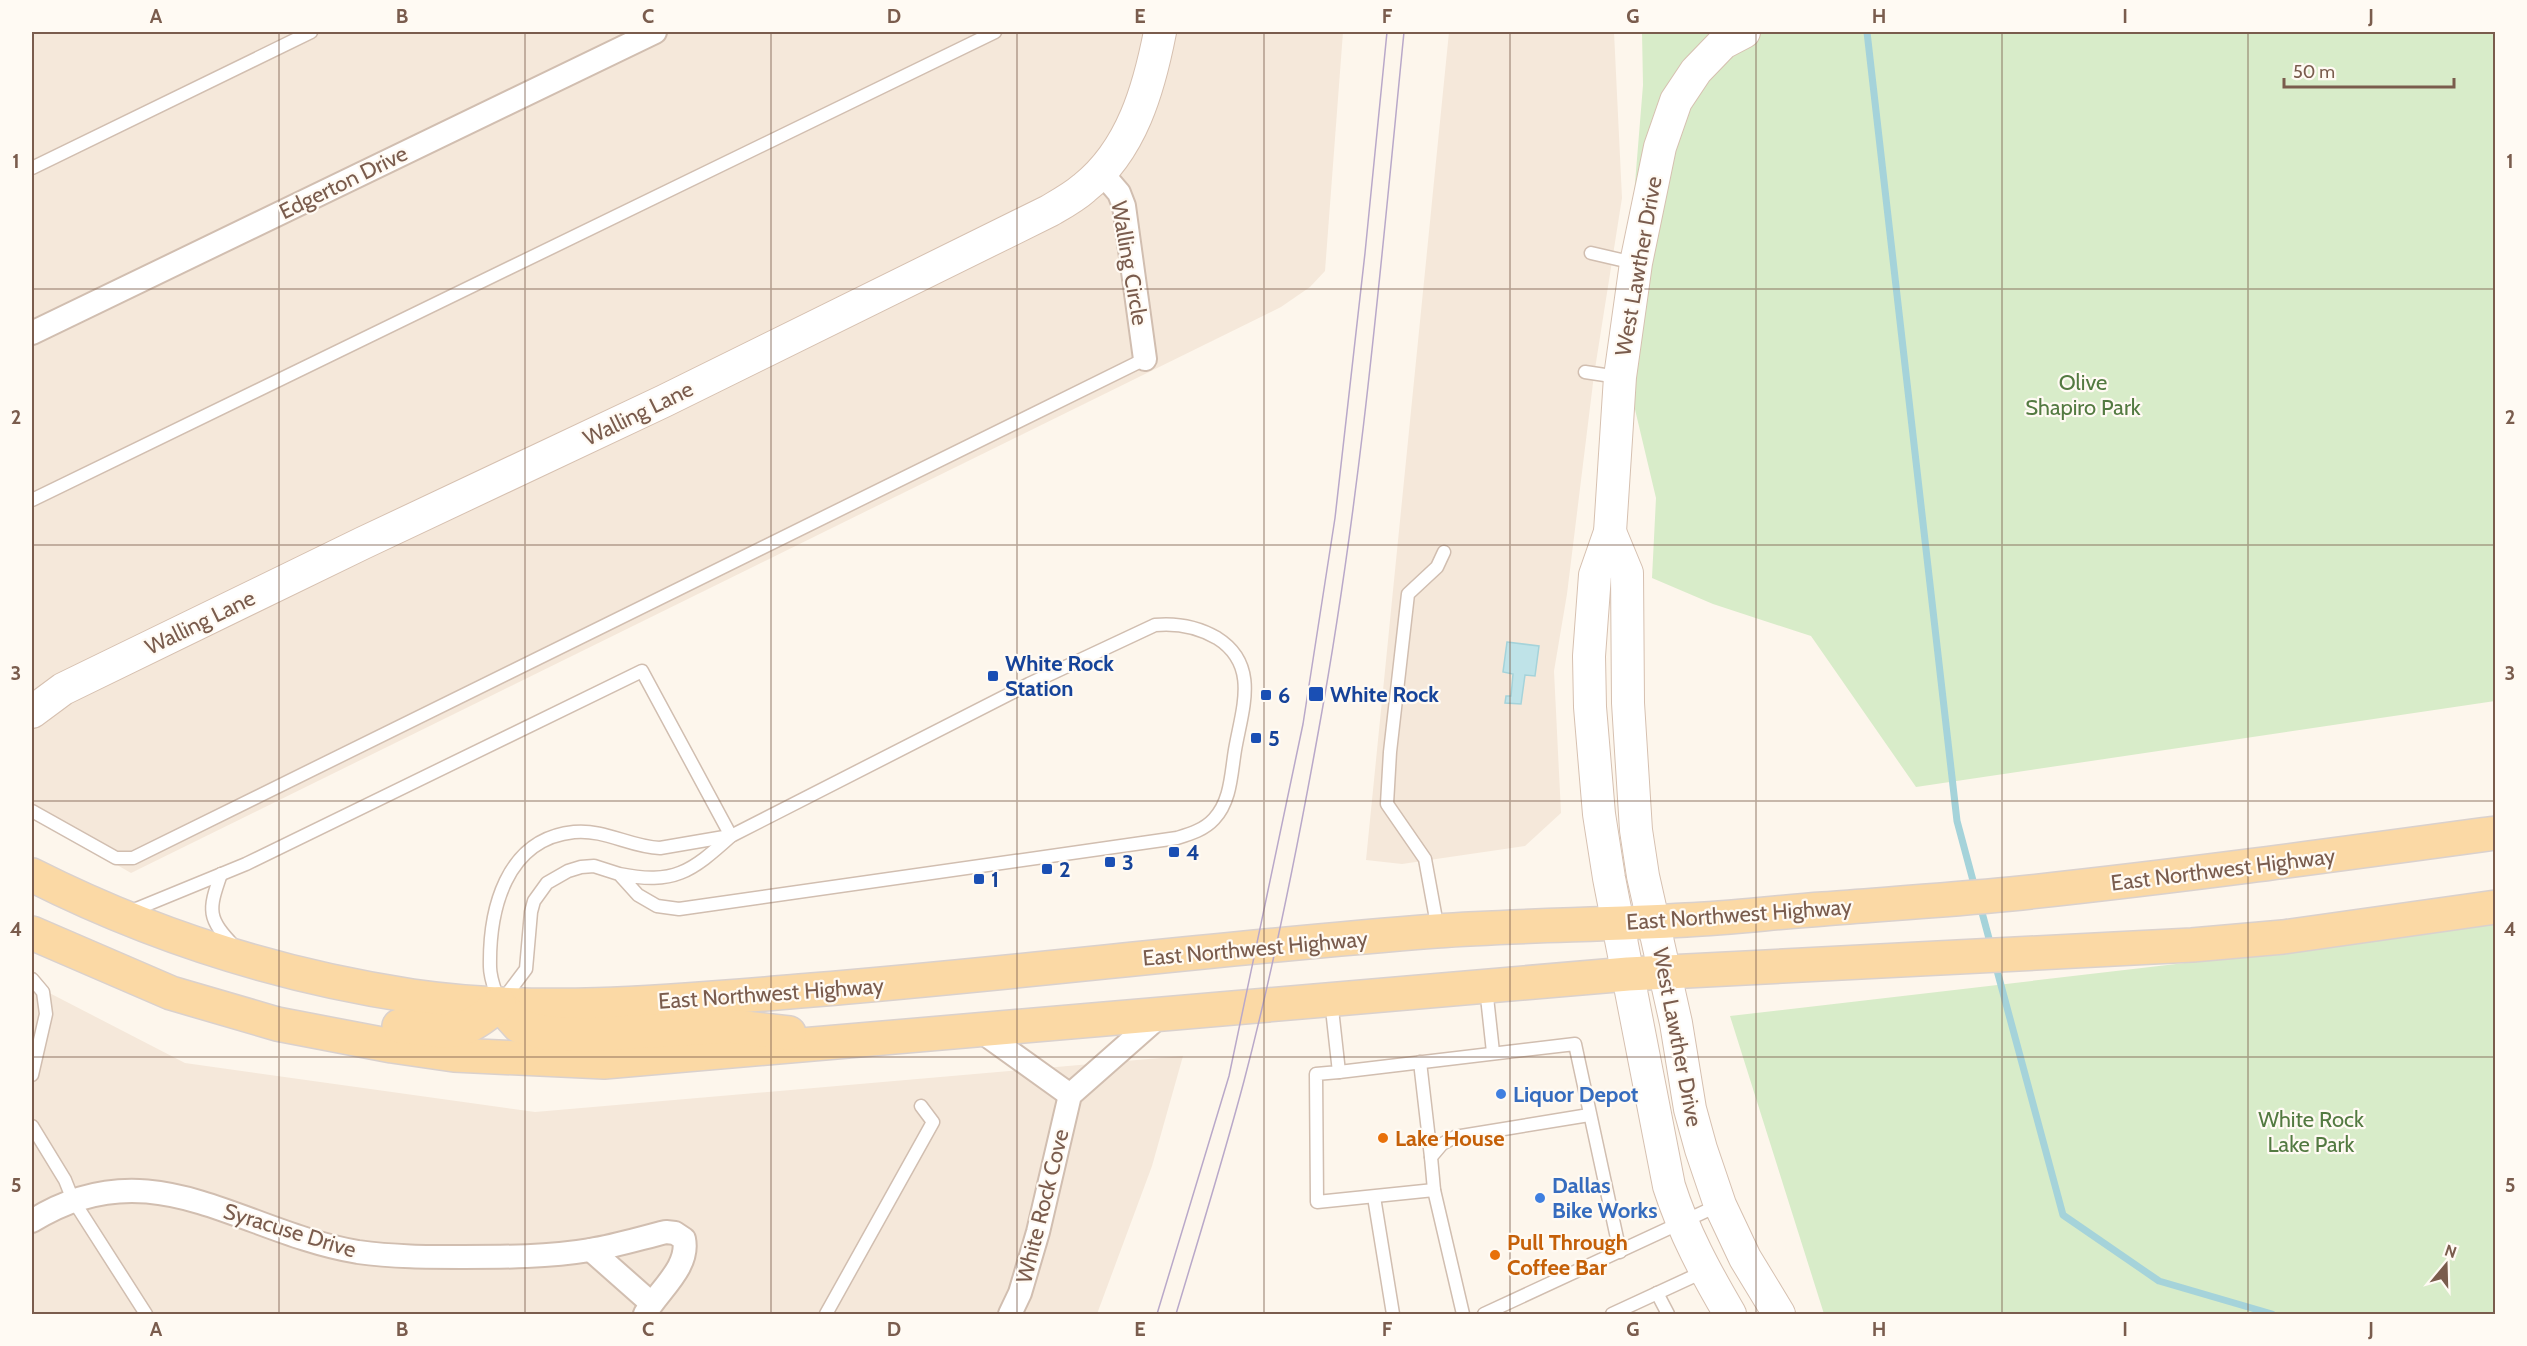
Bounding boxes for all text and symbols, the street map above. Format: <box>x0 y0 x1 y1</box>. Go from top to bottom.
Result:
text: A <box>150 4 163 28</box>
text: B <box>396 4 408 28</box>
text: C <box>642 4 654 28</box>
text: D <box>887 4 901 28</box>
text: E <box>1134 4 1146 28</box>
text: F <box>1382 4 1393 28</box>
text: G <box>1626 4 1640 28</box>
text: H <box>1872 4 1886 28</box>
text: I <box>2122 4 2128 28</box>
text: J <box>2367 4 2374 28</box>
scale bar <box>2284 51 2454 89</box>
text: 50 m <box>2293 61 2335 83</box>
street label: Edgerton Drive <box>275 140 412 225</box>
text: 1 <box>12 149 20 173</box>
text: 1 <box>2506 149 2514 173</box>
street label: West Lawther Drive <box>1609 174 1668 358</box>
street label: Walling Circle <box>1105 199 1154 327</box>
park label: Olive Shapiro Park <box>2025 369 2141 421</box>
street label: Walling Lane <box>579 375 698 452</box>
text: 2 <box>11 405 21 429</box>
text: 2 <box>2505 405 2515 429</box>
street label: Walling Lane <box>141 584 260 661</box>
place label: White Rock Station <box>1005 650 1114 702</box>
text: 3 <box>11 661 21 685</box>
text: 3 <box>2505 661 2515 685</box>
marker: White Rock Station <box>986 669 1000 683</box>
place label: White Rock <box>1330 681 1439 708</box>
place label: 6 <box>1278 682 1290 709</box>
marker: White Rock <box>1307 685 1325 703</box>
marker: 6 <box>1259 688 1273 702</box>
place label: 5 <box>1268 725 1280 752</box>
marker: 5 <box>1249 731 1263 745</box>
place label: 4 <box>1186 839 1200 866</box>
street label: East Northwest Highway <box>2109 842 2337 897</box>
marker: 4 <box>1167 845 1181 859</box>
place label: 3 <box>1122 849 1134 876</box>
marker: 3 <box>1103 855 1117 869</box>
place label: 2 <box>1059 856 1071 883</box>
marker: 2 <box>1040 862 1054 876</box>
place label: 1 <box>991 866 999 893</box>
marker: 1 <box>972 872 986 886</box>
street label: East Northwest Highway <box>1625 893 1853 936</box>
text: 4 <box>10 917 22 941</box>
text: 4 <box>2504 917 2516 941</box>
street label: East Northwest Highway <box>1141 925 1369 972</box>
street label: West Lawther Drive <box>1647 945 1708 1129</box>
street label: East Northwest Highway <box>657 972 885 1015</box>
place label: Liquor Depot <box>1513 1081 1639 1108</box>
marker: Liquor Depot <box>1494 1087 1508 1101</box>
park label: White Rock Lake Park <box>2258 1106 2364 1158</box>
place label: Lake House <box>1395 1125 1505 1152</box>
street label: White Rock Cove <box>1010 1126 1075 1286</box>
marker: Lake House <box>1376 1131 1390 1145</box>
place label: Dallas Bike Works <box>1552 1172 1658 1224</box>
text: 5 <box>11 1173 21 1197</box>
text: 5 <box>2505 1173 2515 1197</box>
marker: Dallas Bike Works <box>1533 1191 1547 1205</box>
street label: Syracuse Drive <box>220 1198 359 1263</box>
place label: Pull Through Coffee Bar <box>1507 1229 1628 1281</box>
north arrow <box>2416 1235 2476 1295</box>
text: N <box>2442 1240 2459 1262</box>
marker: Pull Through Coffee Bar <box>1488 1248 1502 1262</box>
text: A <box>150 1317 163 1341</box>
text: B <box>396 1317 408 1341</box>
text: C <box>642 1317 654 1341</box>
text: D <box>887 1317 901 1341</box>
text: E <box>1134 1317 1146 1341</box>
text: F <box>1382 1317 1393 1341</box>
text: G <box>1626 1317 1640 1341</box>
text: H <box>1872 1317 1886 1341</box>
text: I <box>2122 1317 2128 1341</box>
text: J <box>2367 1317 2374 1341</box>

